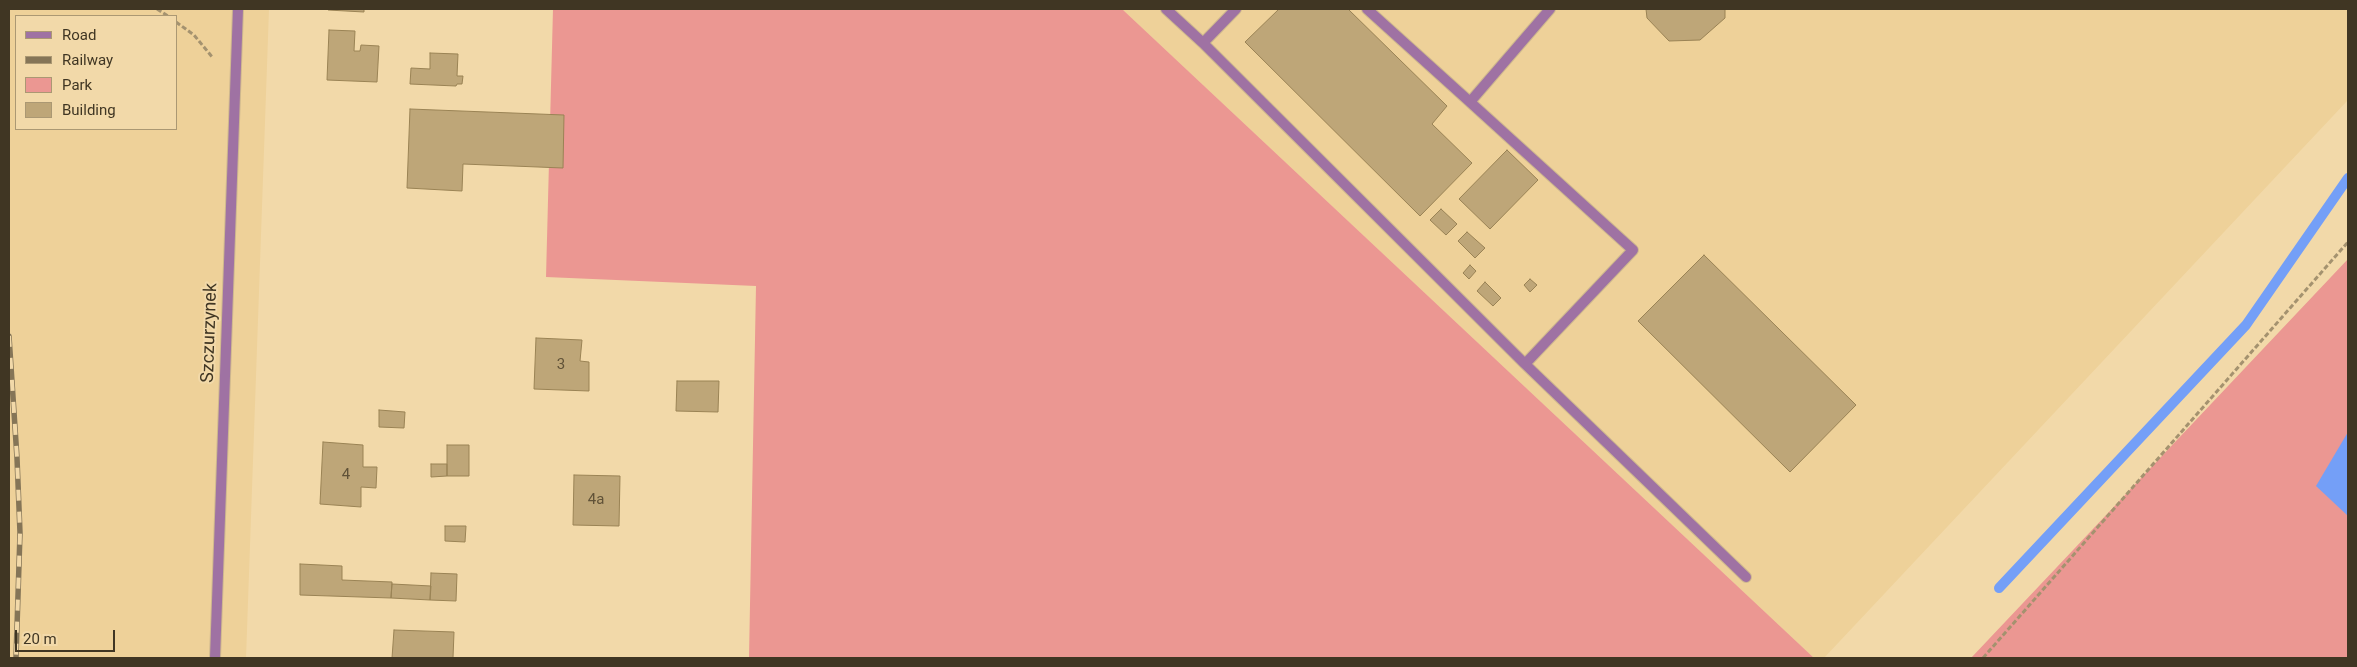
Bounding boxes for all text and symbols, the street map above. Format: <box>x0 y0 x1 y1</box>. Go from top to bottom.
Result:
legend <box>15 15 178 130</box>
text: Road <box>62 26 96 44</box>
text: Railway <box>62 51 113 69</box>
text: Park <box>62 76 92 94</box>
text: Building <box>62 101 116 119</box>
street label: Szczurzynek <box>197 283 223 383</box>
house number: 3 <box>557 356 565 374</box>
house number: 4 <box>342 466 350 484</box>
house number: 4a <box>588 491 604 509</box>
scale bar <box>18 620 118 652</box>
text: 20 m <box>23 630 57 648</box>

